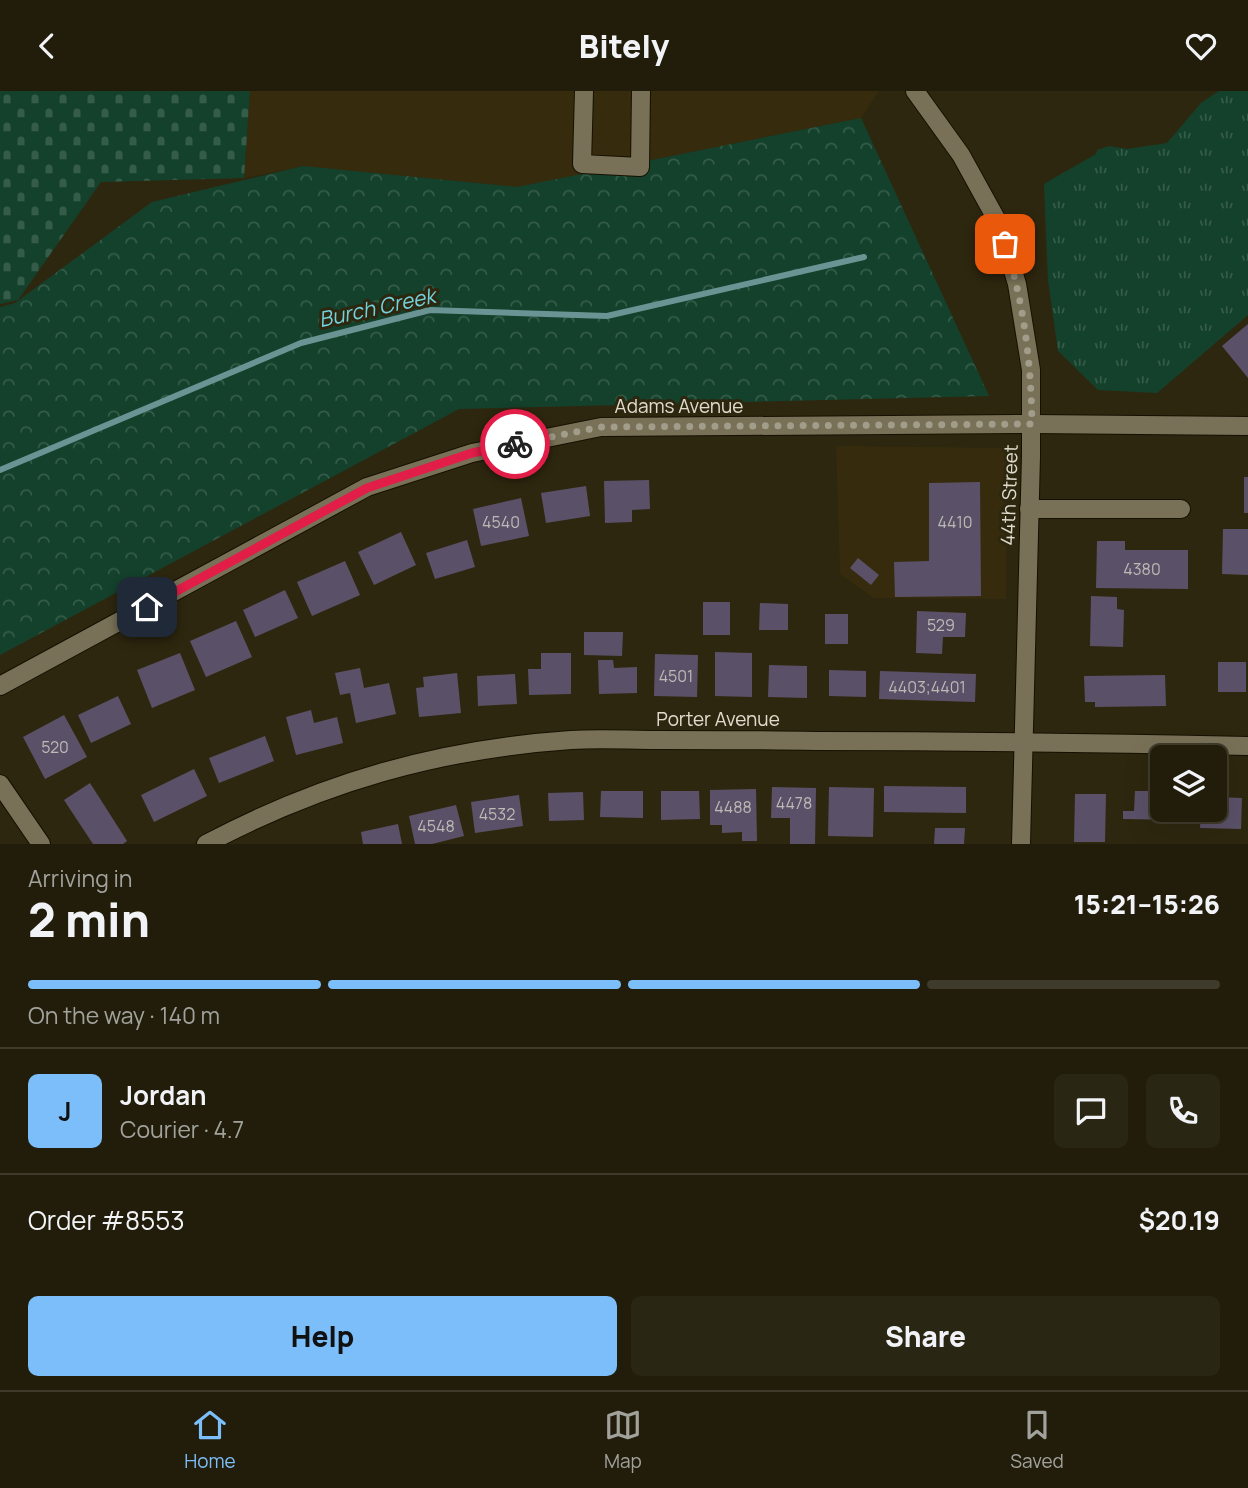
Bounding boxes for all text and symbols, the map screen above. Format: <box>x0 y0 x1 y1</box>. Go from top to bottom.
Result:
text: Bitely <box>579 24 669 68</box>
icon: back <box>28 27 66 65</box>
icon: heart <box>1182 27 1220 65</box>
pin <box>975 214 1035 274</box>
icon: bag <box>986 225 1024 263</box>
water label: Burch Creek <box>316 280 440 333</box>
street label: Adams Avenue <box>615 393 743 419</box>
courier <box>480 409 550 479</box>
icon: bike <box>496 425 534 463</box>
street label: 44th Street <box>994 444 1024 546</box>
house number: 4540 <box>482 511 520 533</box>
house number: 4410 <box>937 511 973 533</box>
house number: 4380 <box>1123 558 1161 580</box>
pin <box>117 577 177 637</box>
icon: home <box>128 588 166 626</box>
house number: 529 <box>927 614 955 636</box>
house number: 4501 <box>659 665 693 687</box>
house number: 4403;4401 <box>888 676 966 698</box>
street label: Porter Avenue <box>656 706 780 732</box>
house number: 520 <box>41 736 69 758</box>
map controls <box>1150 745 1227 822</box>
button: layers <box>1150 745 1227 822</box>
house number: 4478 <box>776 792 812 814</box>
house number: 4488 <box>714 796 752 818</box>
house number: 4532 <box>479 803 515 825</box>
house number: 4548 <box>417 815 455 837</box>
text: Arriving in <box>28 862 133 894</box>
text: 15:21–15:26 <box>1074 886 1220 922</box>
text: 2 min <box>28 888 150 951</box>
text: On the way · 140 m <box>28 999 220 1031</box>
button: chat <box>1054 1074 1128 1148</box>
button: phone <box>1146 1074 1220 1148</box>
text: Jordan <box>120 1077 206 1113</box>
text: J <box>58 1093 72 1129</box>
text: Courier · 4.7 <box>120 1113 244 1145</box>
text: Order #8553 <box>28 1202 185 1238</box>
text: $20.19 <box>1139 1202 1220 1238</box>
button: Help <box>28 1296 617 1376</box>
button: Share <box>631 1296 1220 1376</box>
tab: Home <box>184 1406 236 1474</box>
tab: Map <box>604 1406 642 1474</box>
tab: Saved <box>1010 1406 1064 1474</box>

